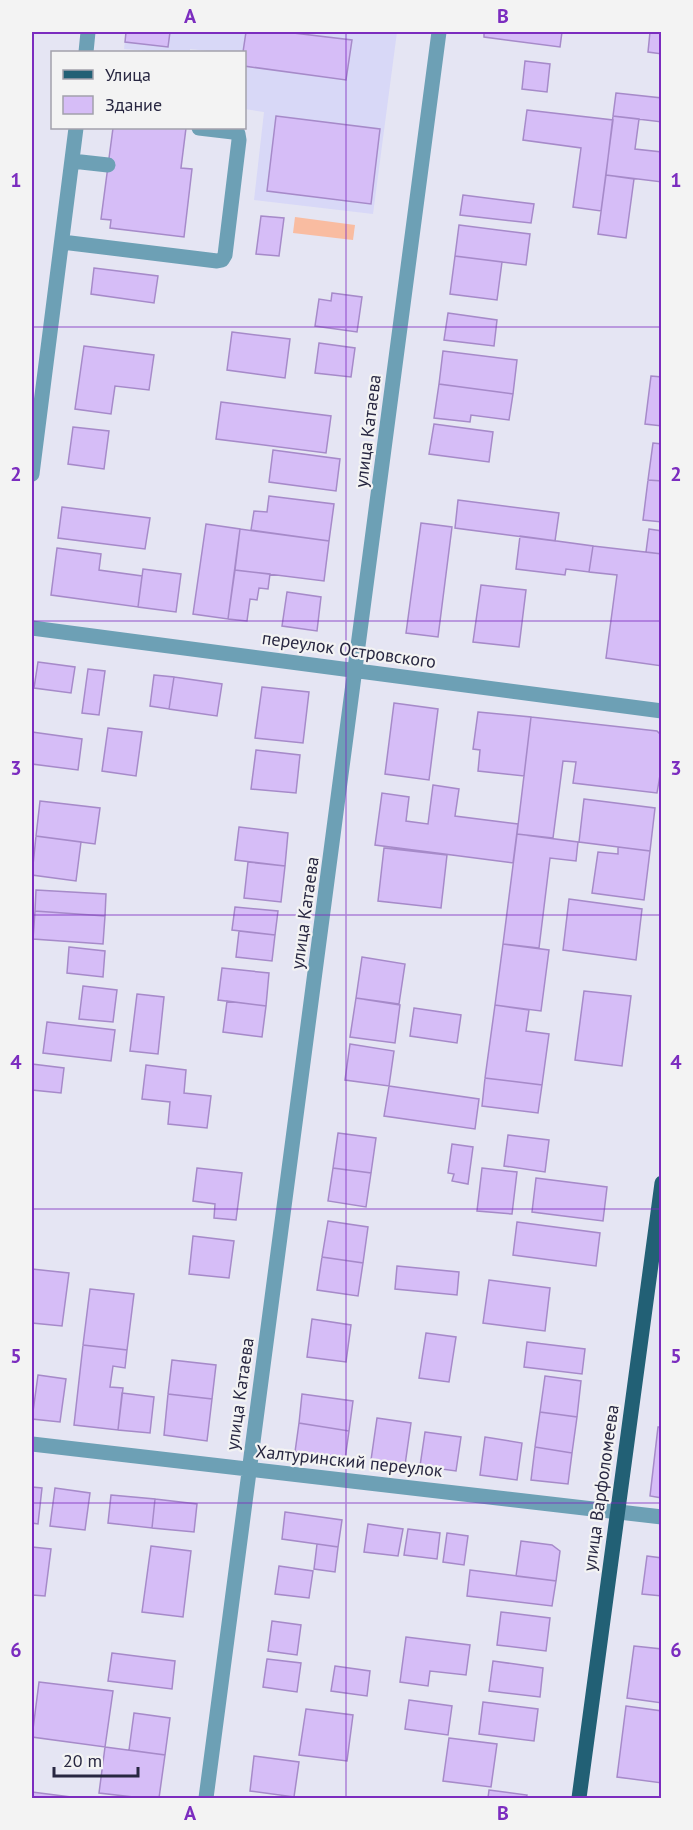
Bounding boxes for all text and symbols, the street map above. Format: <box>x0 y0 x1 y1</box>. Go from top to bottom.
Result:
text: A <box>184 3 197 29</box>
text: B <box>497 3 509 29</box>
legend <box>51 51 246 129</box>
text: Улица <box>105 63 151 86</box>
text: Здание <box>105 93 162 116</box>
text: 1 <box>10 167 22 193</box>
text: 1 <box>670 167 682 193</box>
street label: улица Катаева <box>349 373 386 489</box>
text: 2 <box>10 461 22 487</box>
text: 2 <box>670 461 682 487</box>
street label: переулок Островского <box>261 626 438 673</box>
text: 3 <box>10 755 22 781</box>
text: 3 <box>670 755 682 781</box>
street label: улица Катаева <box>285 855 324 971</box>
text: 4 <box>10 1049 22 1075</box>
text: 4 <box>670 1049 682 1075</box>
street label: улица Катаева <box>220 1336 259 1452</box>
text: 5 <box>10 1343 22 1369</box>
text: 5 <box>670 1343 682 1369</box>
street label: улица Варфоломеева <box>577 1403 624 1573</box>
street label: Халтуринский переулок <box>254 1439 444 1482</box>
text: 6 <box>10 1637 22 1663</box>
text: 6 <box>670 1637 682 1663</box>
scale bar <box>54 1740 138 1778</box>
text: 20 m <box>63 1749 102 1772</box>
text: A <box>184 1800 197 1826</box>
text: B <box>497 1800 509 1826</box>

